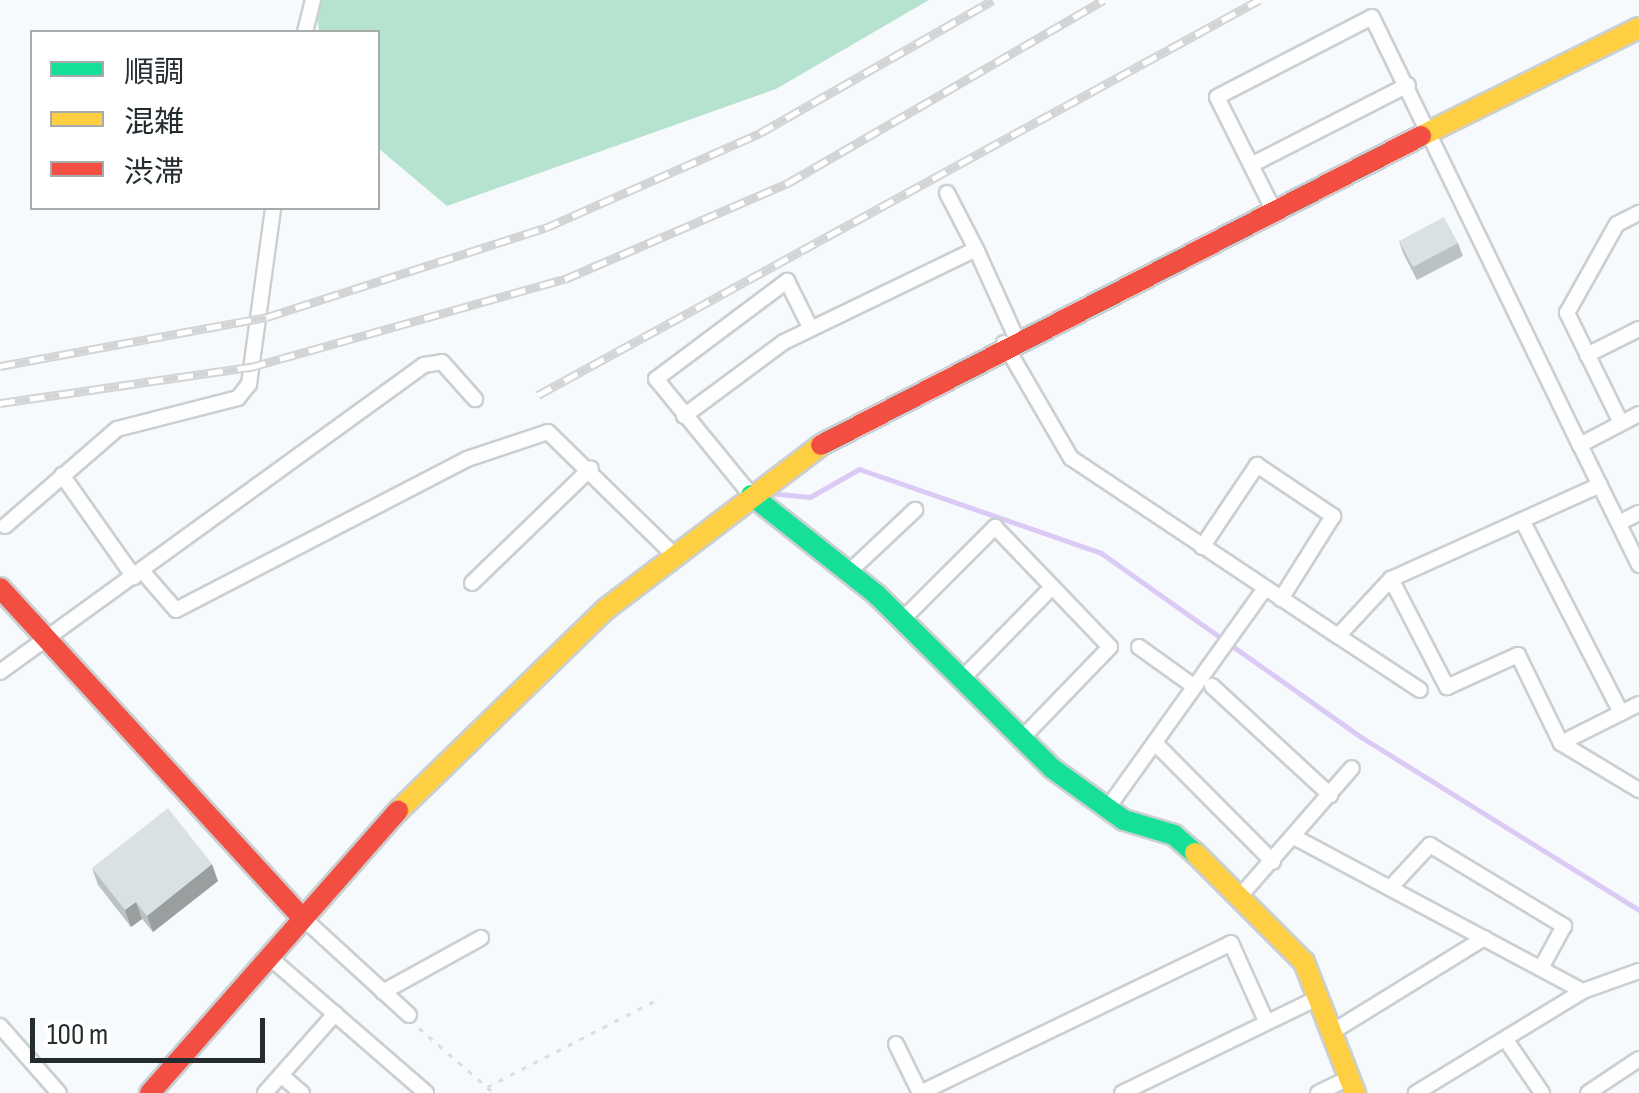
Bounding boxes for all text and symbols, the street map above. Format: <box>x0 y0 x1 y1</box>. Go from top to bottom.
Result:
legend <box>30 30 380 210</box>
text: 順調 <box>124 55 184 91</box>
text: 混雑 <box>124 105 184 141</box>
text: 渋滞 <box>124 155 184 191</box>
scale bar <box>35 998 270 1060</box>
text: 100 m <box>47 1017 108 1053</box>

